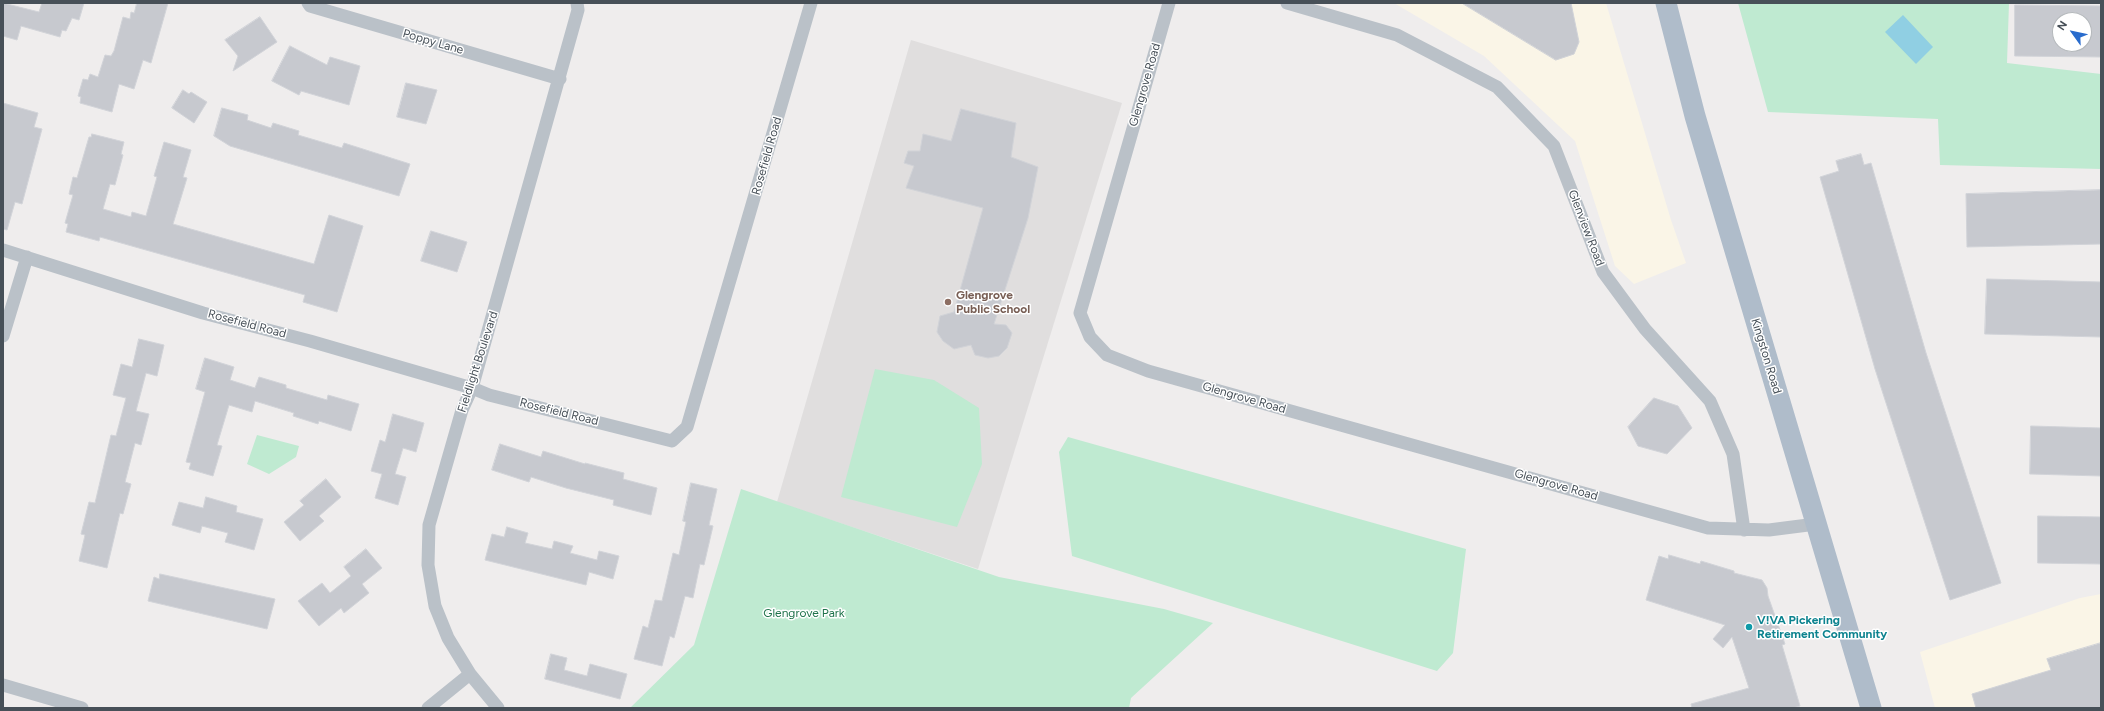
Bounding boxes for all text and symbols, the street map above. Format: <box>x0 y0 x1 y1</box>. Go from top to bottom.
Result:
north arrow <box>2052 12 2092 52</box>
text: N <box>2055 19 2070 33</box>
street label: Poppy Lane <box>401 26 465 58</box>
street label: Glengrove Road <box>1126 42 1164 128</box>
street label: Rosefield Road <box>749 115 785 197</box>
street label: Glenview Road <box>1565 188 1607 268</box>
place label: Glengrove Public School <box>956 288 1030 316</box>
marker: Glengrove Public School <box>943 297 953 307</box>
street label: Rosefield Road <box>206 307 288 341</box>
street label: Fieldlight Boulevard <box>455 310 501 414</box>
street label: Kingston Road <box>1748 317 1784 395</box>
street label: Glengrove Road <box>1201 379 1287 417</box>
street label: Rosefield Road <box>518 395 600 429</box>
street label: Glengrove Road <box>1513 466 1599 504</box>
park label: Glengrove Park <box>763 606 845 620</box>
place label: V!VA Pickering Retirement Community <box>1757 613 1887 641</box>
marker: V!VA Pickering Retirement Community <box>1744 622 1754 632</box>

